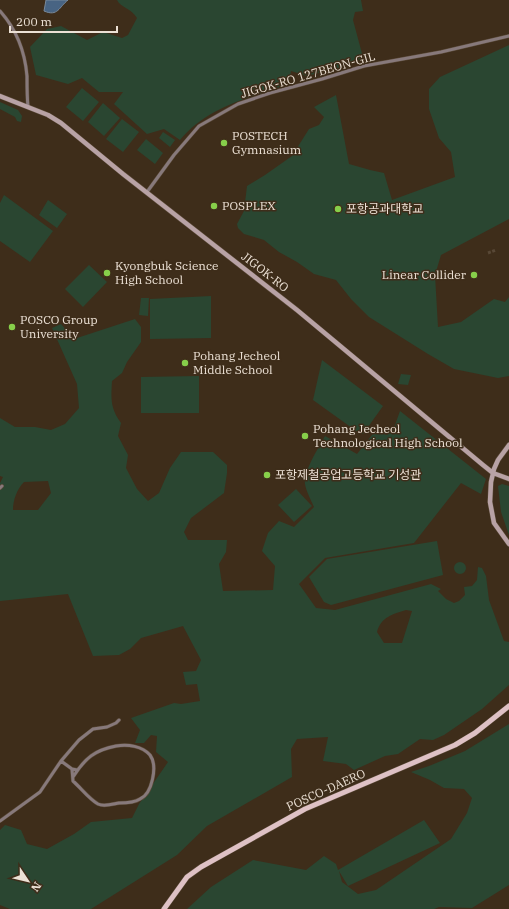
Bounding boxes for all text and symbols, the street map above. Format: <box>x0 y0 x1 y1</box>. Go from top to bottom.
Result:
scale bar <box>10 8 117 34</box>
text: 200 m <box>16 14 52 29</box>
street label: JIGOK-RO 127BEON-GIL <box>239 48 377 101</box>
place label: POSTECH Gymnasium <box>232 128 302 157</box>
marker: POSTECH Gymnasium <box>219 138 229 148</box>
place label: POSPLEX <box>222 198 276 213</box>
marker: POSPLEX <box>209 201 219 211</box>
place label: 포항공과대학교 <box>346 201 423 216</box>
marker: 포항공과대학교 <box>333 204 343 214</box>
street label: JIGOK-RO <box>239 248 292 295</box>
place label: Kyongbuk Science High School <box>115 258 219 287</box>
place label: Linear Collider <box>382 267 467 282</box>
marker: Kyongbuk Science High School <box>102 268 112 278</box>
marker: Linear Collider <box>469 270 479 280</box>
place label: POSCO Group University <box>20 312 98 341</box>
marker: POSCO Group University <box>7 322 17 332</box>
place label: Pohang Jecheol Middle School <box>193 348 281 377</box>
marker: Pohang Jecheol Middle School <box>180 358 190 368</box>
place label: Pohang Jecheol Technological High School <box>313 421 463 450</box>
marker: Pohang Jecheol Technological High School <box>300 431 310 441</box>
place label: 포항제철공업고등학교 기성관 <box>275 467 421 482</box>
marker: 포항제철공업고등학교 기성관 <box>262 470 272 480</box>
street label: POSCO-DAERO <box>284 765 368 814</box>
north arrow <box>8 861 48 901</box>
text: N <box>28 879 44 895</box>

